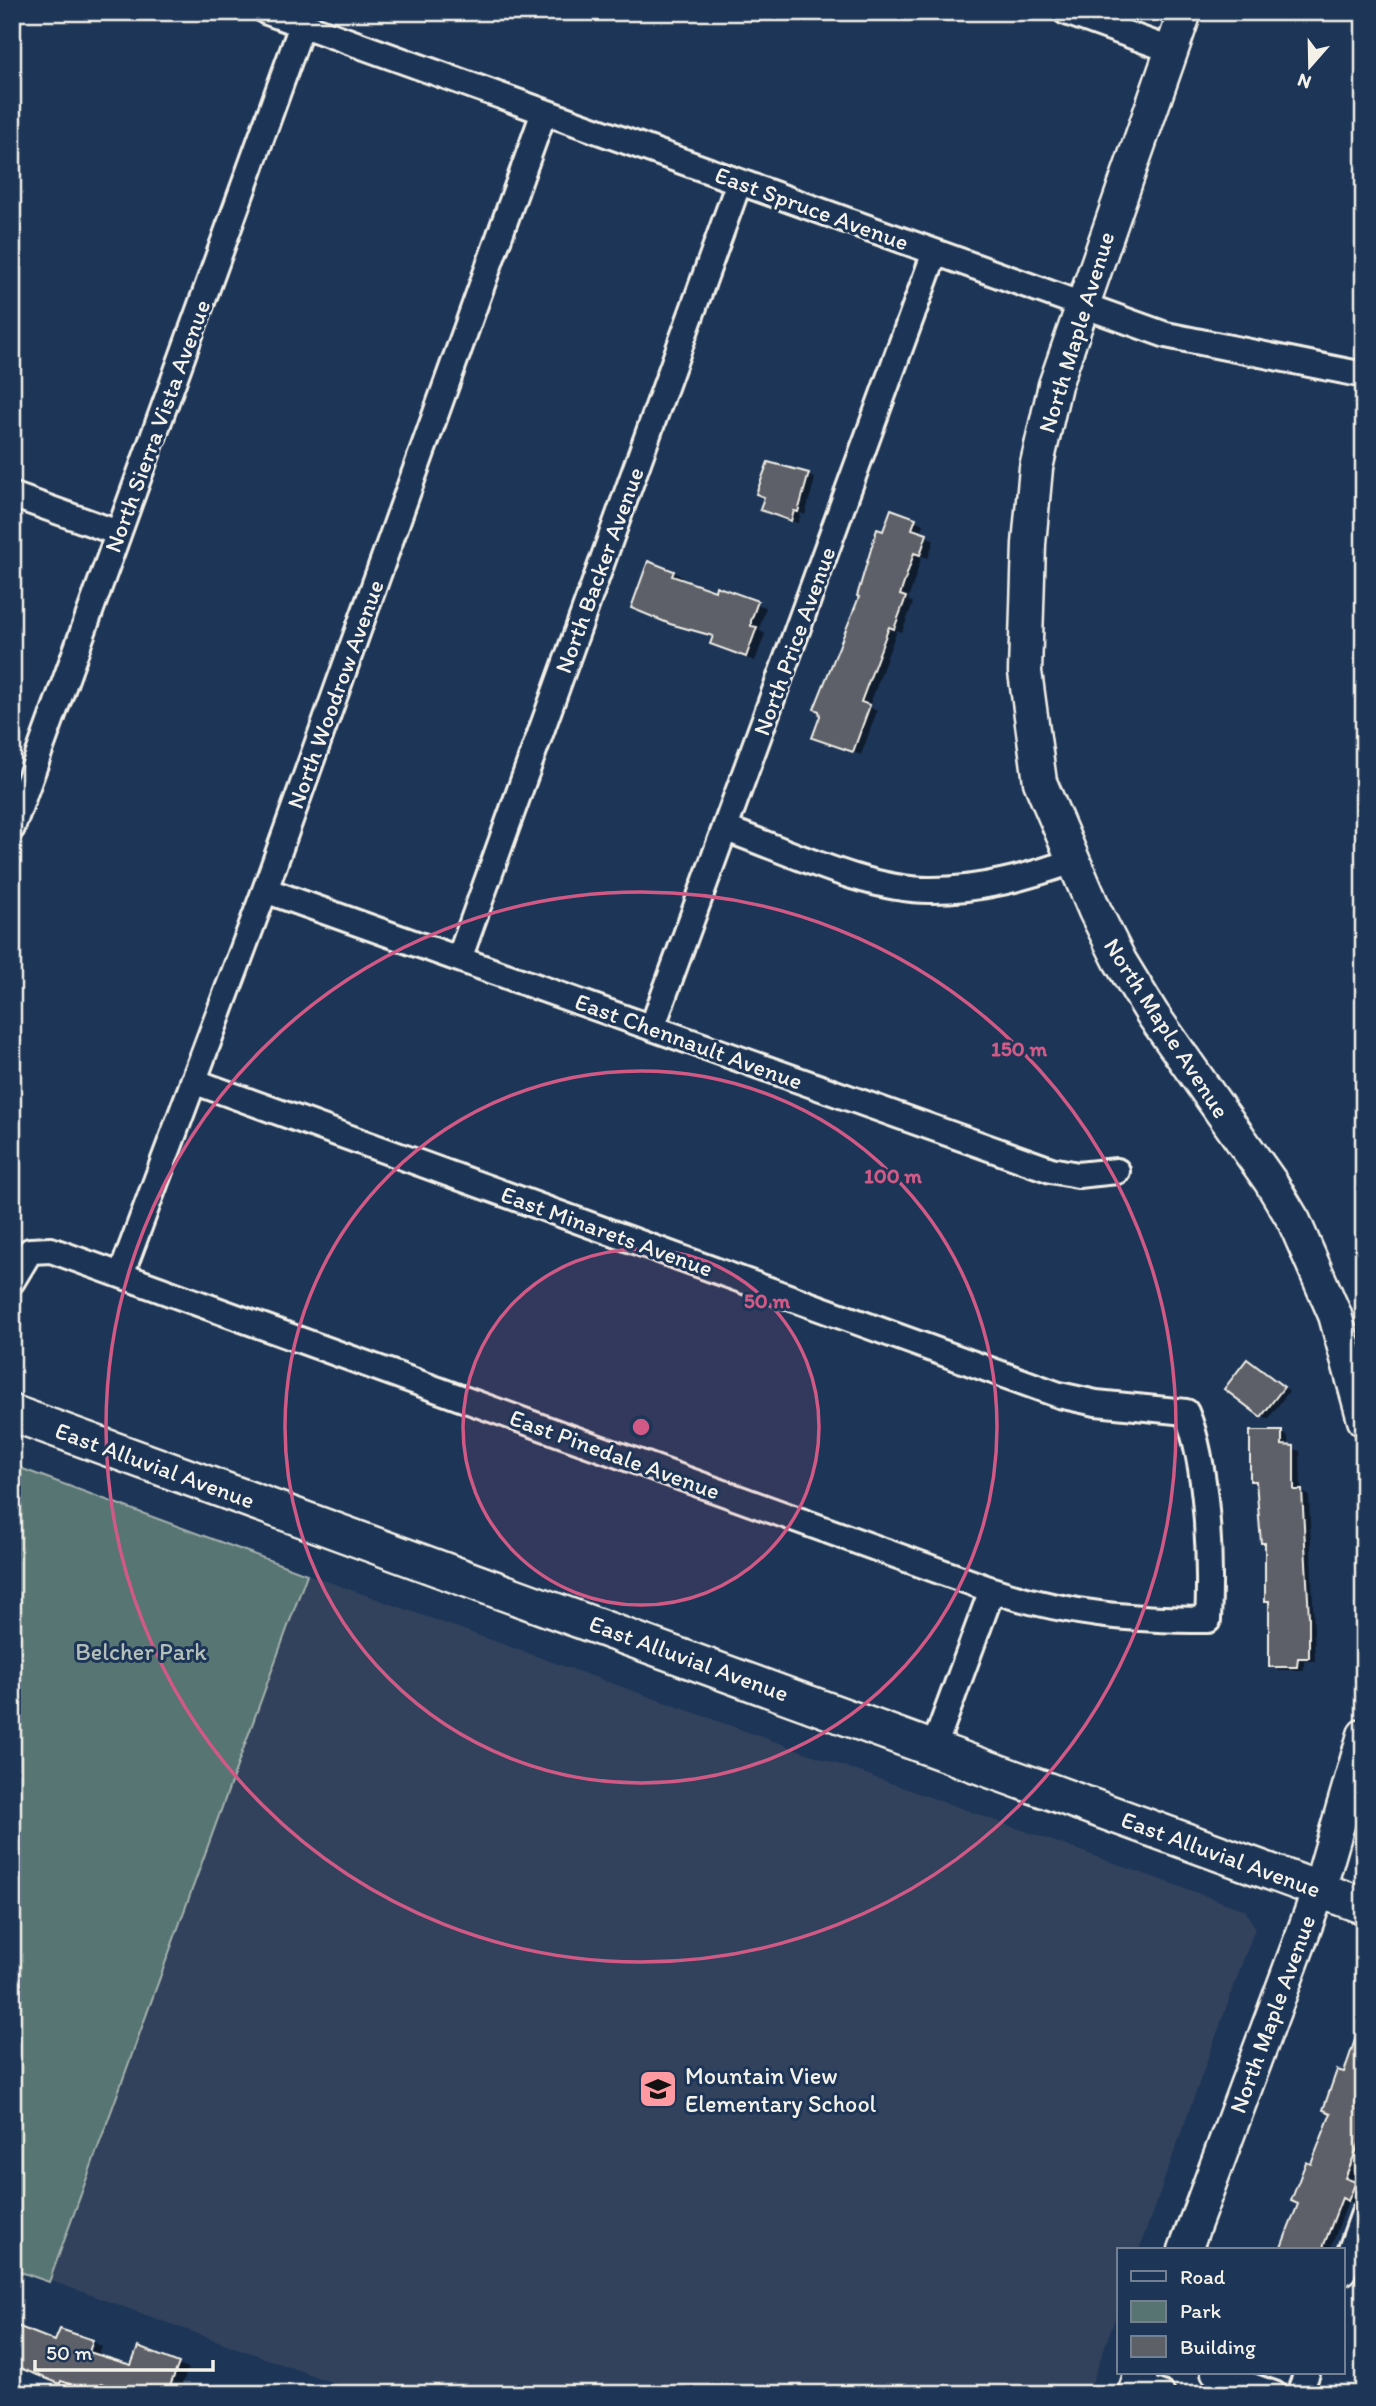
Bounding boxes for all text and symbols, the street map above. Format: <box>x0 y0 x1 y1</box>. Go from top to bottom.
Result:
north arrow <box>1274 32 1344 102</box>
text: N <box>1294 69 1314 95</box>
street label: East Spruce Avenue <box>711 160 913 256</box>
street label: North Maple Avenue <box>1032 228 1120 436</box>
street label: North Sierra Vista Avenue <box>98 296 216 556</box>
street label: North Backer Avenue <box>548 463 650 677</box>
street label: North Price Avenue <box>746 543 842 739</box>
street label: North Woodrow Avenue <box>280 576 390 812</box>
street label: North Maple Avenue <box>1098 932 1236 1124</box>
street label: East Chennault Avenue <box>571 986 807 1096</box>
text: 150 m <box>991 1036 1047 1061</box>
text: 100 m <box>864 1163 922 1188</box>
street label: East Minarets Avenue <box>497 1179 717 1283</box>
text: 50 m <box>744 1288 791 1313</box>
street label: East Pinedale Avenue <box>506 1403 724 1505</box>
street label: East Alluvial Avenue <box>51 1415 259 1515</box>
centre of rings <box>629 1415 653 1439</box>
street label: East Alluvial Avenue <box>585 1608 793 1708</box>
park label: Belcher Park <box>75 1637 207 1666</box>
street label: East Alluvial Avenue <box>1117 1804 1325 1904</box>
street label: North Maple Avenue <box>1223 1911 1321 2117</box>
place label: Mountain View Elementary School <box>685 2061 877 2118</box>
school or university icon: Mountain View Elementary School <box>637 2068 679 2110</box>
legend <box>1117 2248 1344 2374</box>
text: Road <box>1180 2264 1226 2289</box>
text: Park <box>1180 2298 1222 2323</box>
scale bar <box>35 2329 214 2373</box>
text: Building <box>1180 2334 1256 2359</box>
text: 50 m <box>46 2340 93 2365</box>

